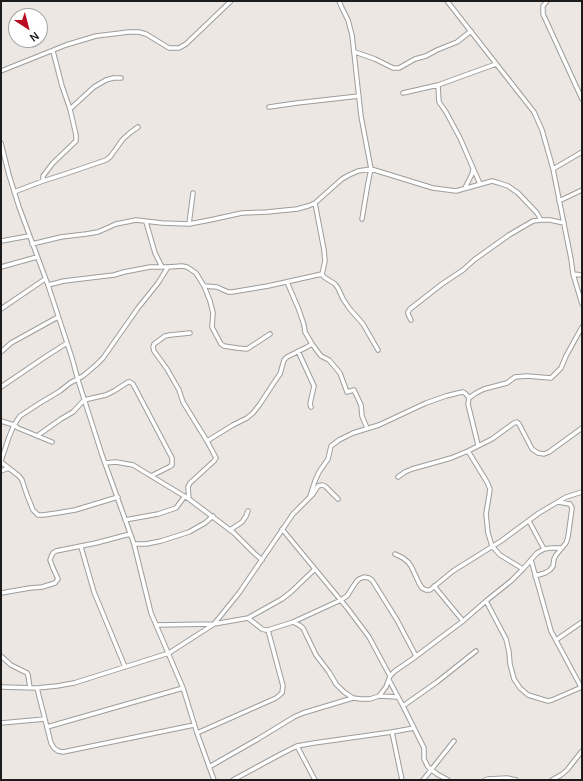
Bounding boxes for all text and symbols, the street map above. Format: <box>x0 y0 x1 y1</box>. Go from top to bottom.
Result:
north arrow <box>8 8 48 48</box>
text: N <box>27 29 42 46</box>

